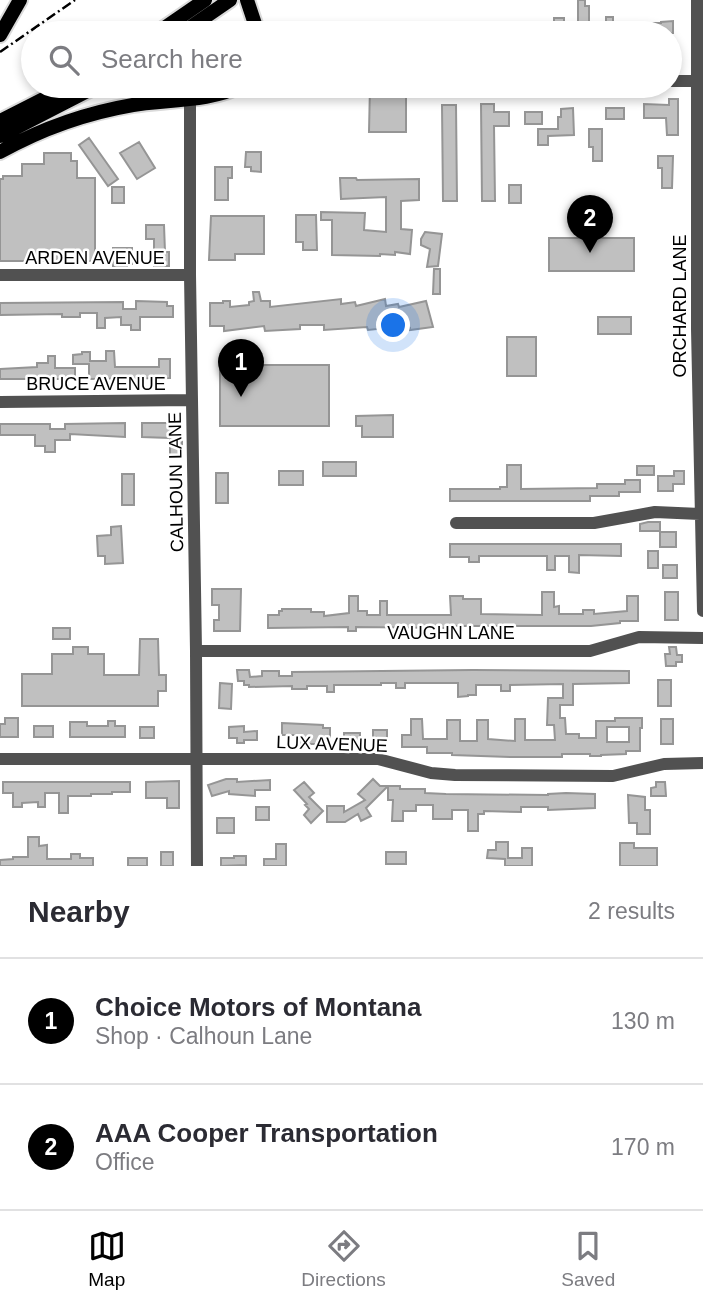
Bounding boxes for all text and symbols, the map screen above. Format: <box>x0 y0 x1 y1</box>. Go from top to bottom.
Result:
search box <box>21 21 682 98</box>
icon: search <box>45 41 83 79</box>
text: Search here <box>101 44 243 74</box>
pin: 2 <box>567 195 613 253</box>
street label: ORCHARD LANE <box>670 234 690 378</box>
street label: ARDEN AVENUE <box>25 248 165 268</box>
your location <box>376 308 410 342</box>
pin: 1 <box>218 339 264 397</box>
street label: BRUCE AVENUE <box>26 374 166 394</box>
street label: CALHOUN LANE <box>165 412 187 552</box>
street label: VAUGHN LANE <box>387 623 515 643</box>
street label: LUX AVENUE <box>276 732 388 756</box>
text: Nearby <box>28 895 130 928</box>
text: 2 results <box>588 898 675 924</box>
text: Choice Motors of Montana <box>95 992 421 1022</box>
text: 1 <box>45 1008 57 1034</box>
text: 130 m <box>611 1008 675 1034</box>
text: Shop · Calhoun Lane <box>95 1023 312 1049</box>
text: AAA Cooper Transportation <box>95 1118 438 1148</box>
text: 2 <box>45 1134 57 1160</box>
text: 170 m <box>611 1134 675 1160</box>
text: Office <box>95 1149 155 1175</box>
tab: Map <box>88 1227 126 1291</box>
tab: Directions <box>301 1227 386 1291</box>
tab: Saved <box>561 1227 615 1291</box>

